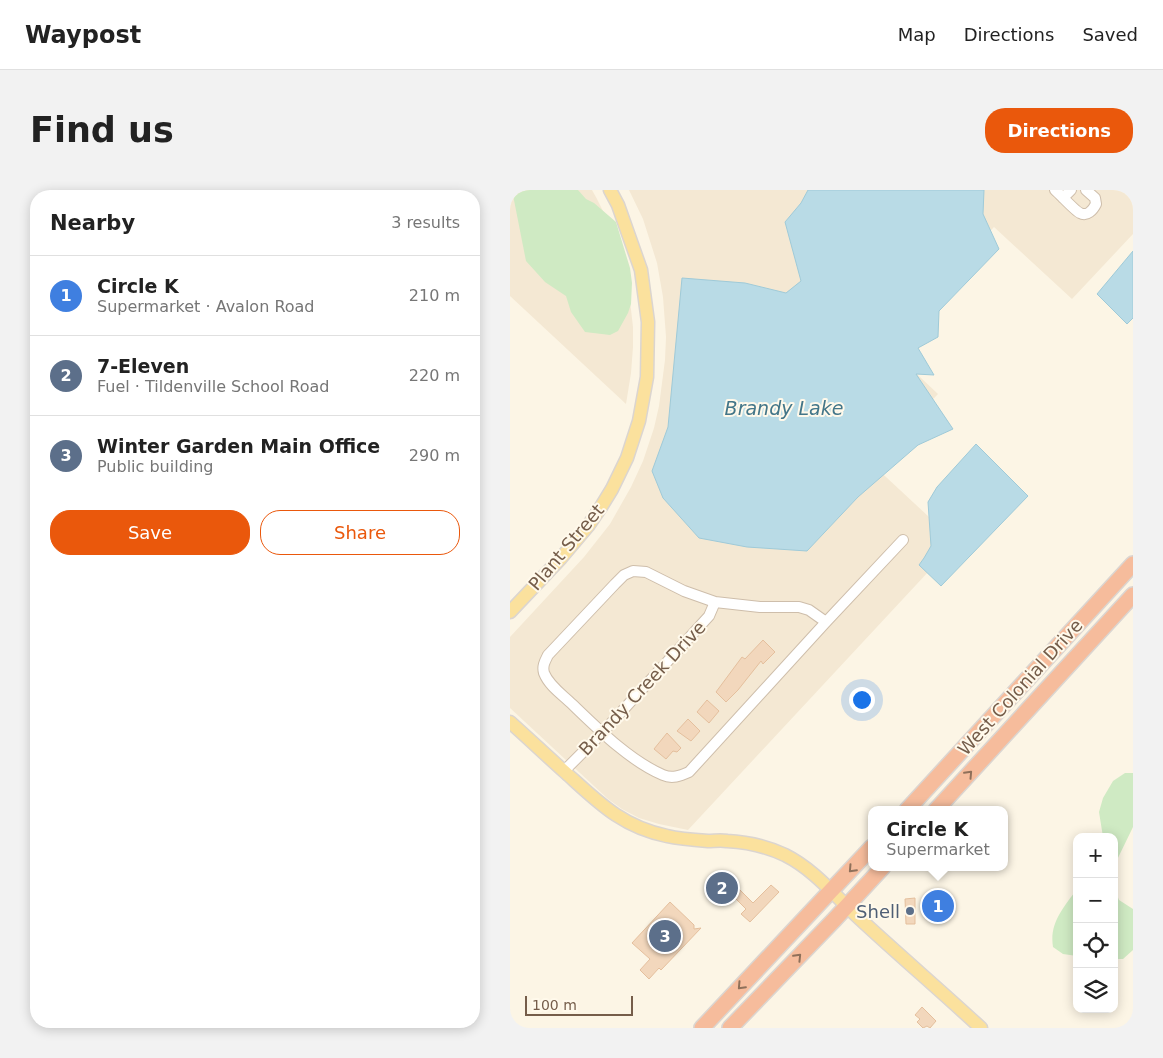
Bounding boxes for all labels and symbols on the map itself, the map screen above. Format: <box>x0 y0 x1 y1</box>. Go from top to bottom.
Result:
water label: Brandy Lake <box>725 397 843 419</box>
street label: Plant Street <box>524 500 608 594</box>
street label: West Colonial Drive <box>953 615 1087 759</box>
street label: Brandy Creek Drive <box>574 617 710 759</box>
your location <box>849 687 875 713</box>
one-way arrow <box>963 771 972 780</box>
one-way arrow <box>849 864 858 873</box>
pin: 2 <box>706 869 738 907</box>
pin: 1 <box>922 887 954 925</box>
place label: Shell <box>856 901 900 922</box>
marker: Shell <box>904 905 916 917</box>
pin: 3 <box>649 917 681 955</box>
one-way arrow <box>792 954 801 963</box>
one-way arrow <box>738 981 747 990</box>
scale bar <box>525 993 632 1016</box>

